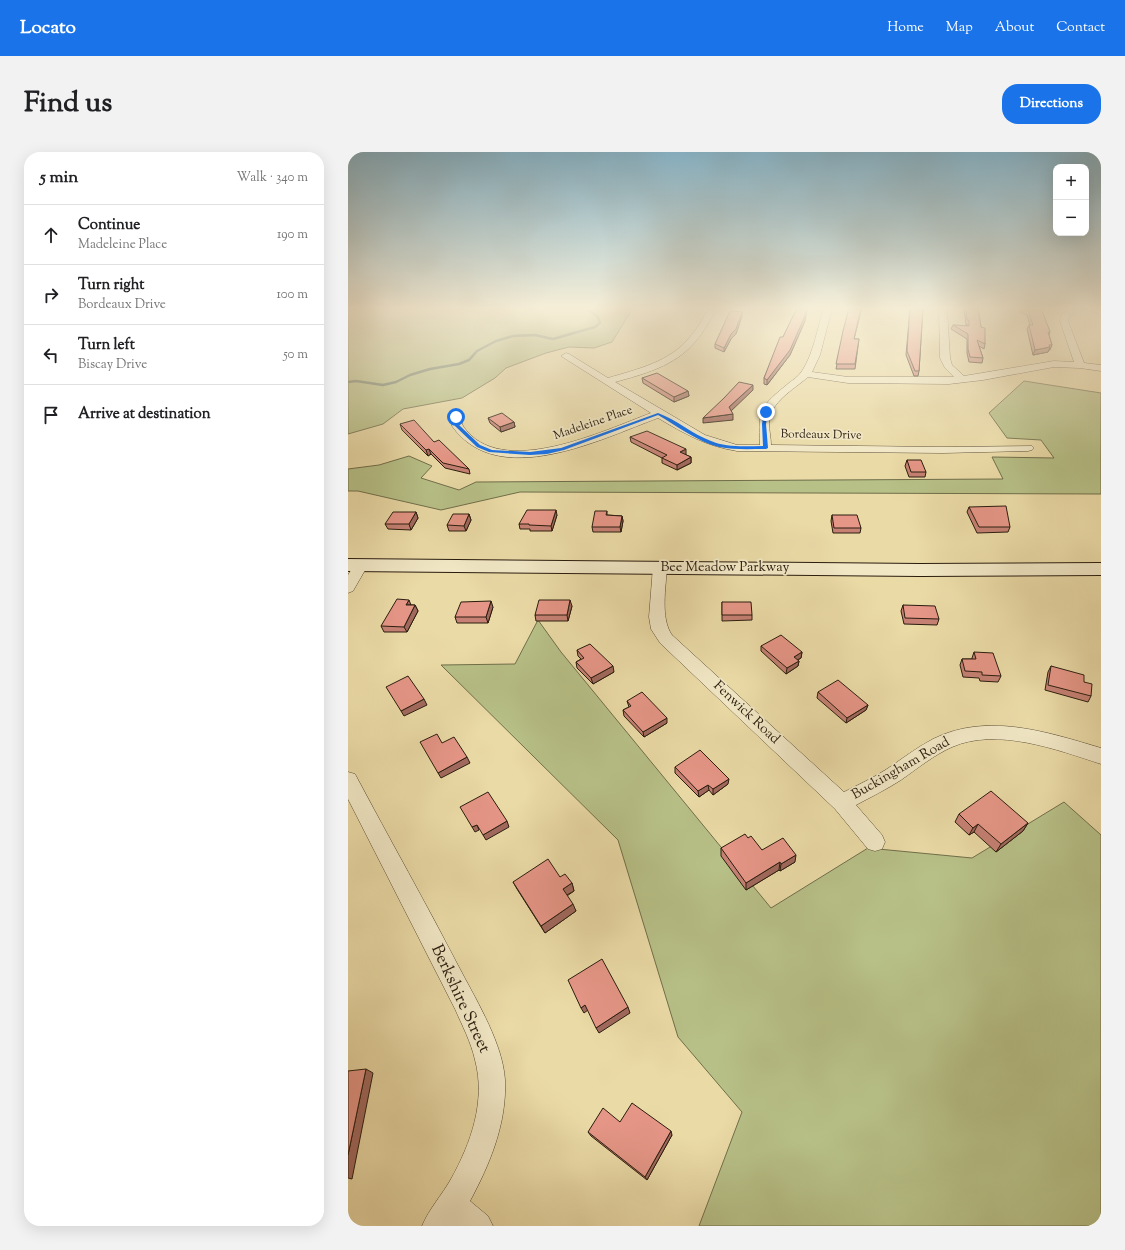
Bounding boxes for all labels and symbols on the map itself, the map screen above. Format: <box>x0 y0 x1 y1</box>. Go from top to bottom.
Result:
street label: Madeleine Place <box>551 401 635 445</box>
route end <box>757 403 775 421</box>
route start <box>447 408 465 426</box>
street label: Bordeaux Drive <box>780 425 862 445</box>
street label: Bee Meadow Parkway <box>661 558 790 578</box>
street label: Fenwick Road <box>708 677 784 749</box>
street label: Buckingham Road <box>848 733 954 805</box>
street label: Berkshire Street <box>424 941 496 1057</box>

